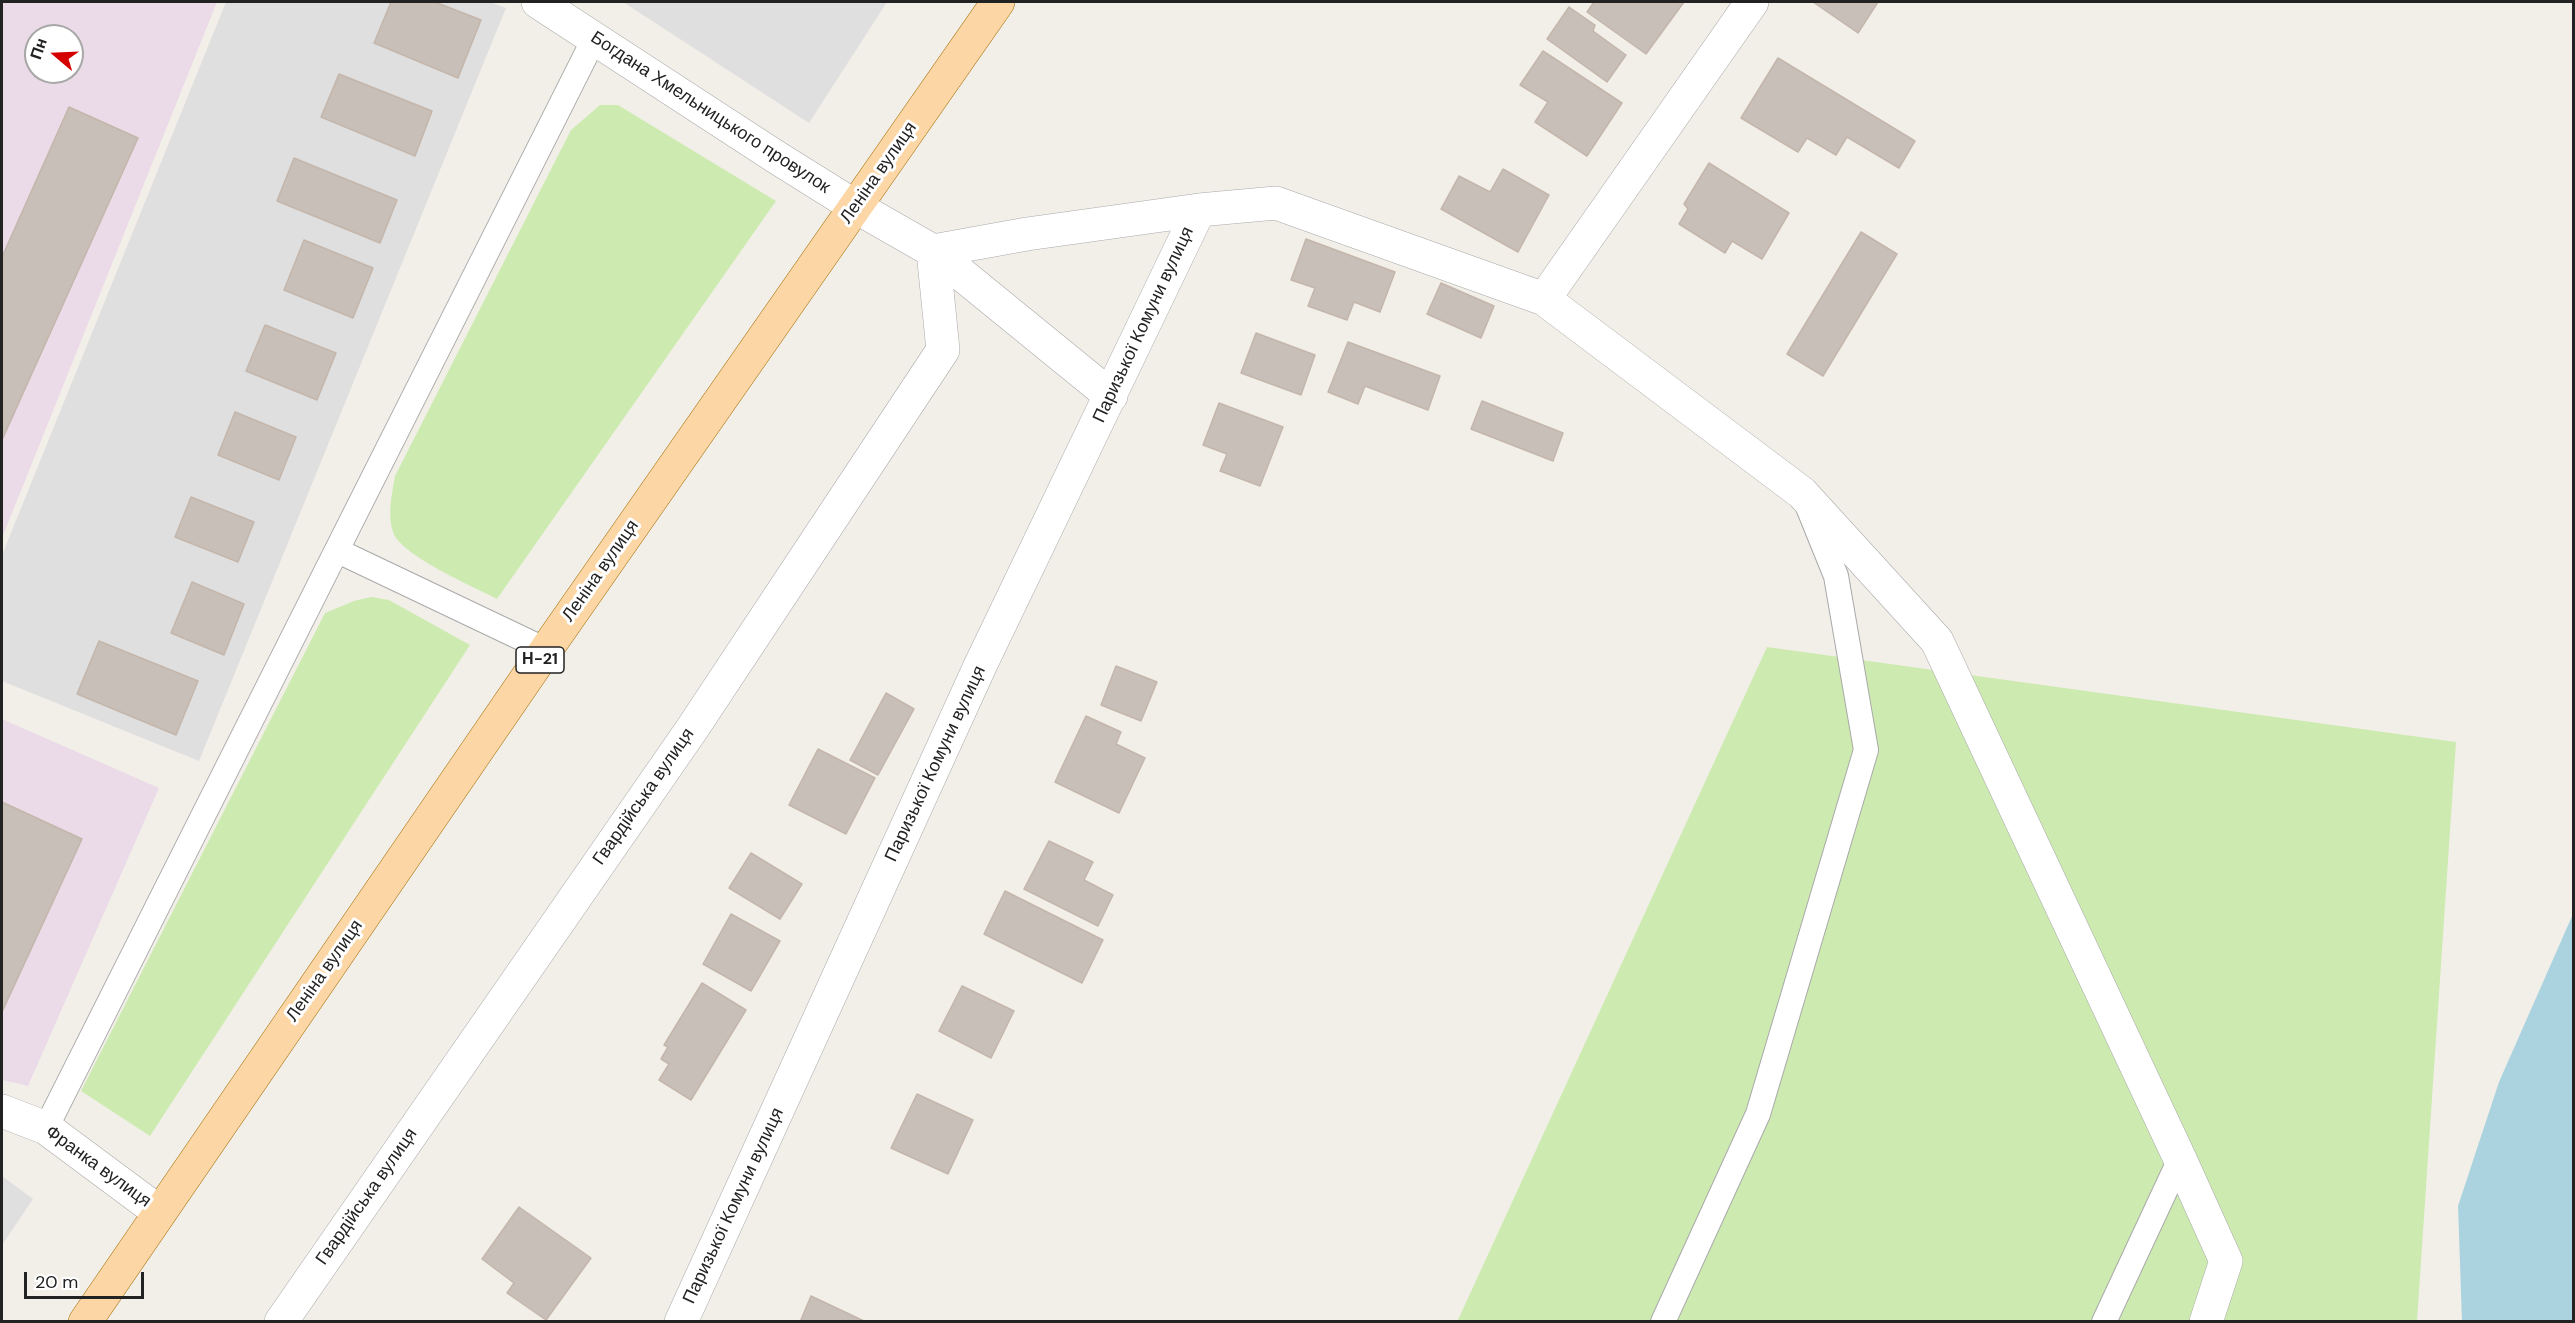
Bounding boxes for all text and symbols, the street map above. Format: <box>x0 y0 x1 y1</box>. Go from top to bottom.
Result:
north arrow <box>24 24 84 84</box>
street label: Богдана Хмельницького провулок <box>586 27 834 199</box>
text: Пн <box>25 35 52 62</box>
street label: Леніна вулиця <box>836 118 922 228</box>
street label: Паризької Комуни вулиця <box>1089 224 1199 426</box>
street label: Леніна вулиця <box>558 516 644 626</box>
road number: Н-21 <box>516 647 564 673</box>
street label: Паризької Комуни вулиця <box>881 663 991 865</box>
street label: Гвардійська вулиця <box>589 724 699 870</box>
street label: Леніна вулиця <box>282 916 368 1026</box>
street label: Паризької Комуни вулиця <box>679 1105 789 1307</box>
street label: Франка вулиця <box>41 1121 155 1213</box>
street label: Гвардійська вулиця <box>312 1124 422 1270</box>
scale bar <box>27 1260 147 1298</box>
text: 20 m <box>35 1270 78 1294</box>

